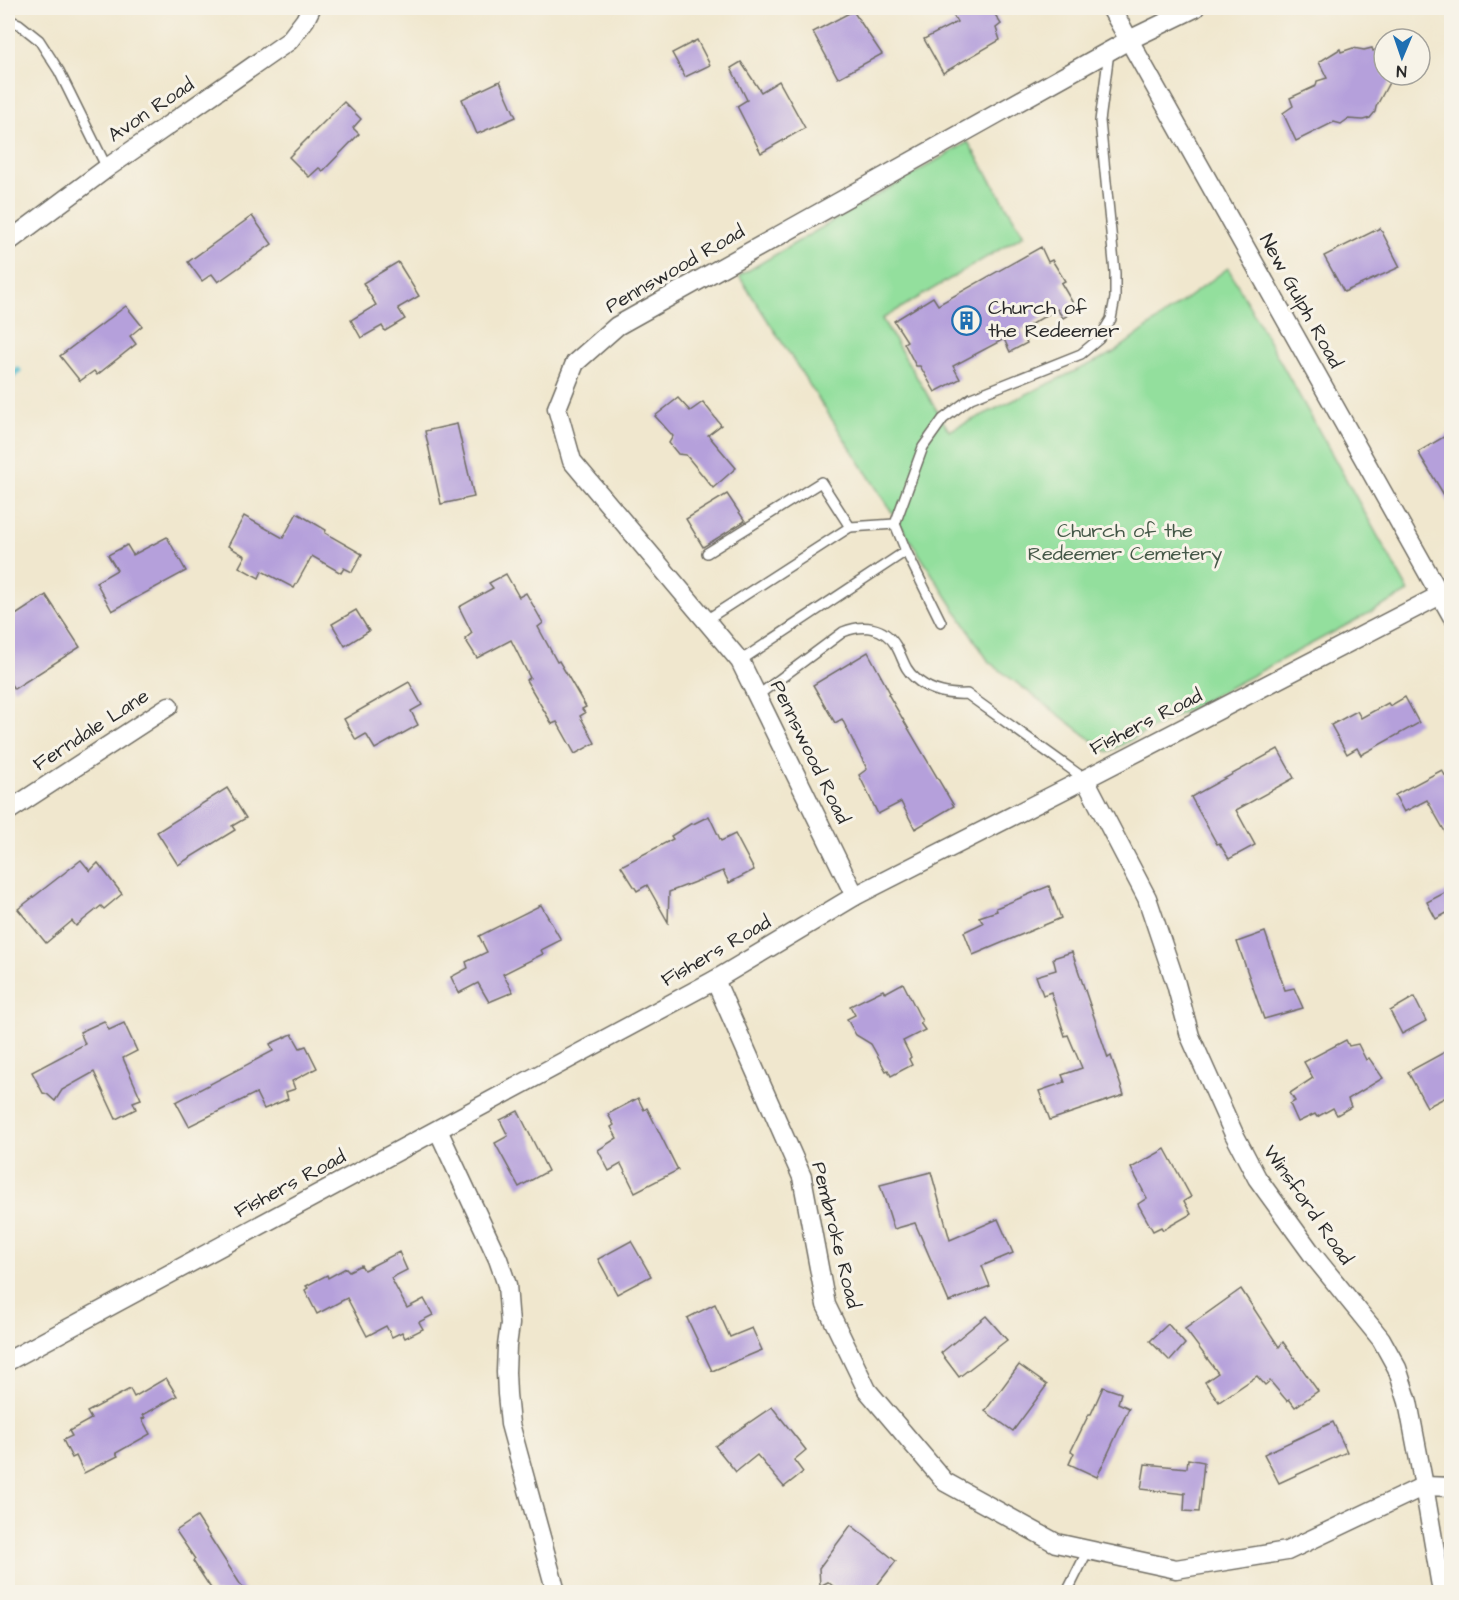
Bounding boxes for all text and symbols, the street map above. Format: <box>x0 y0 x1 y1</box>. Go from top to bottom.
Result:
north arrow <box>1372 27 1432 87</box>
text: N <box>1396 60 1407 82</box>
street label: Avon Road <box>102 71 200 149</box>
street label: Pennswood Road <box>600 218 750 320</box>
street label: New Gulph Road <box>1252 229 1350 373</box>
place label: Church of the Redeemer <box>988 294 1119 345</box>
building icon: Church of the Redeemer <box>951 304 983 336</box>
park label: Church of the Redeemer Cemetery <box>1028 517 1222 569</box>
street label: Pennswood Road <box>763 676 857 828</box>
street label: Ferndale Lane <box>28 682 155 778</box>
street label: Fishers Road <box>1085 682 1207 762</box>
street label: Fishers Road <box>656 908 776 994</box>
street label: Winsford Road <box>1256 1140 1360 1270</box>
street label: Fishers Road <box>229 1143 351 1225</box>
street label: Pembroke Road <box>804 1159 868 1311</box>

